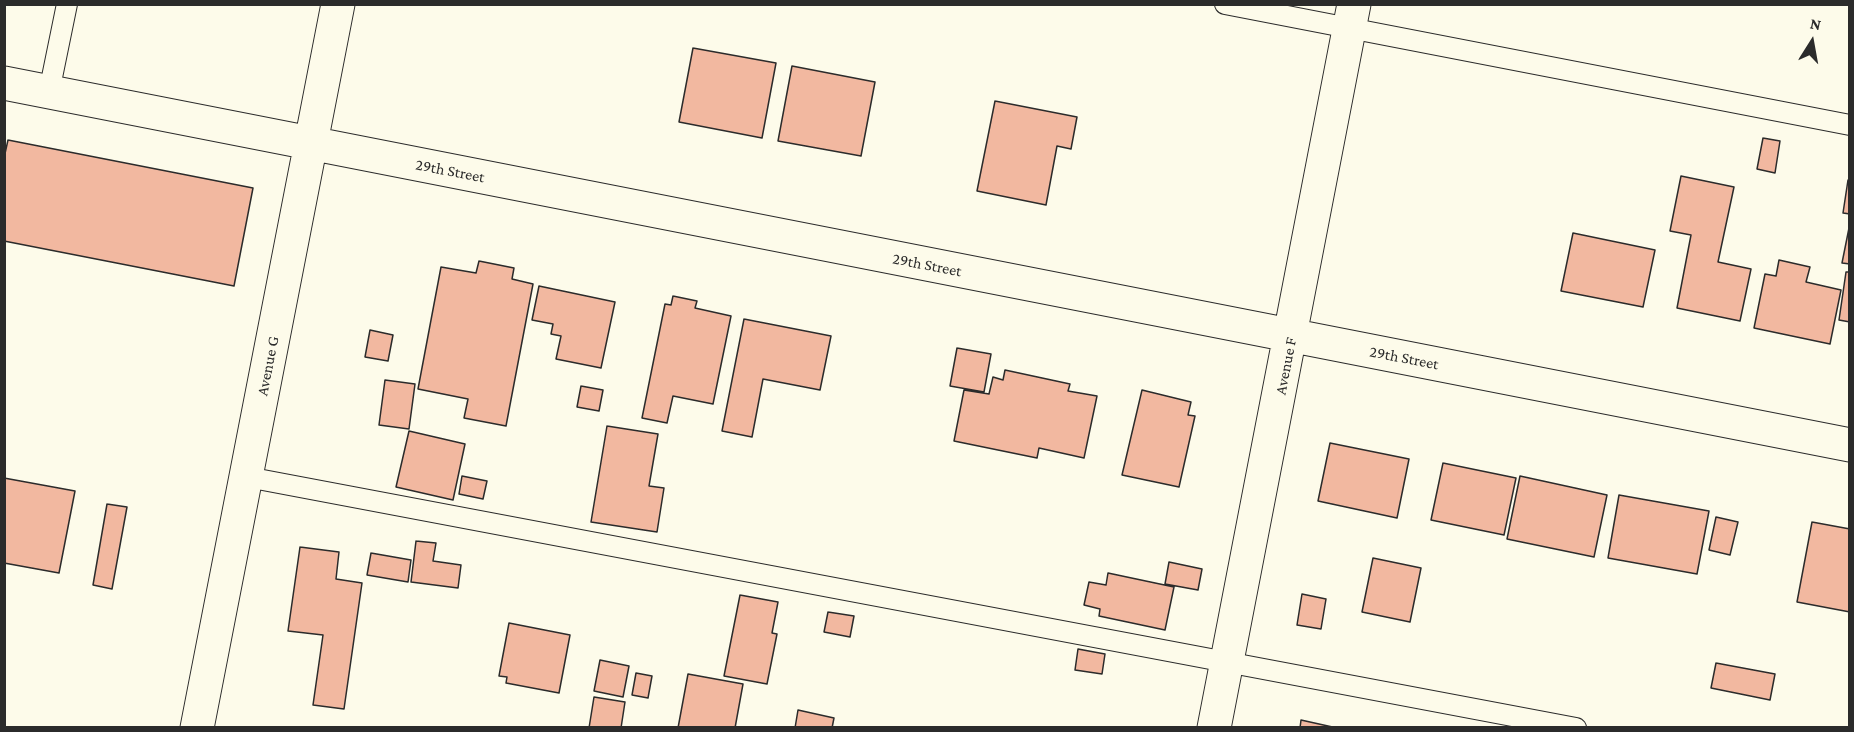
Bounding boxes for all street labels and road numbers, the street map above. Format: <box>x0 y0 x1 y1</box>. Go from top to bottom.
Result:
street label: 29th Street <box>414 155 486 187</box>
street label: 29th Street <box>891 249 963 281</box>
street label: Avenue G <box>253 335 283 397</box>
street label: Avenue F <box>1271 336 1301 396</box>
street label: 29th Street <box>1368 342 1440 374</box>

